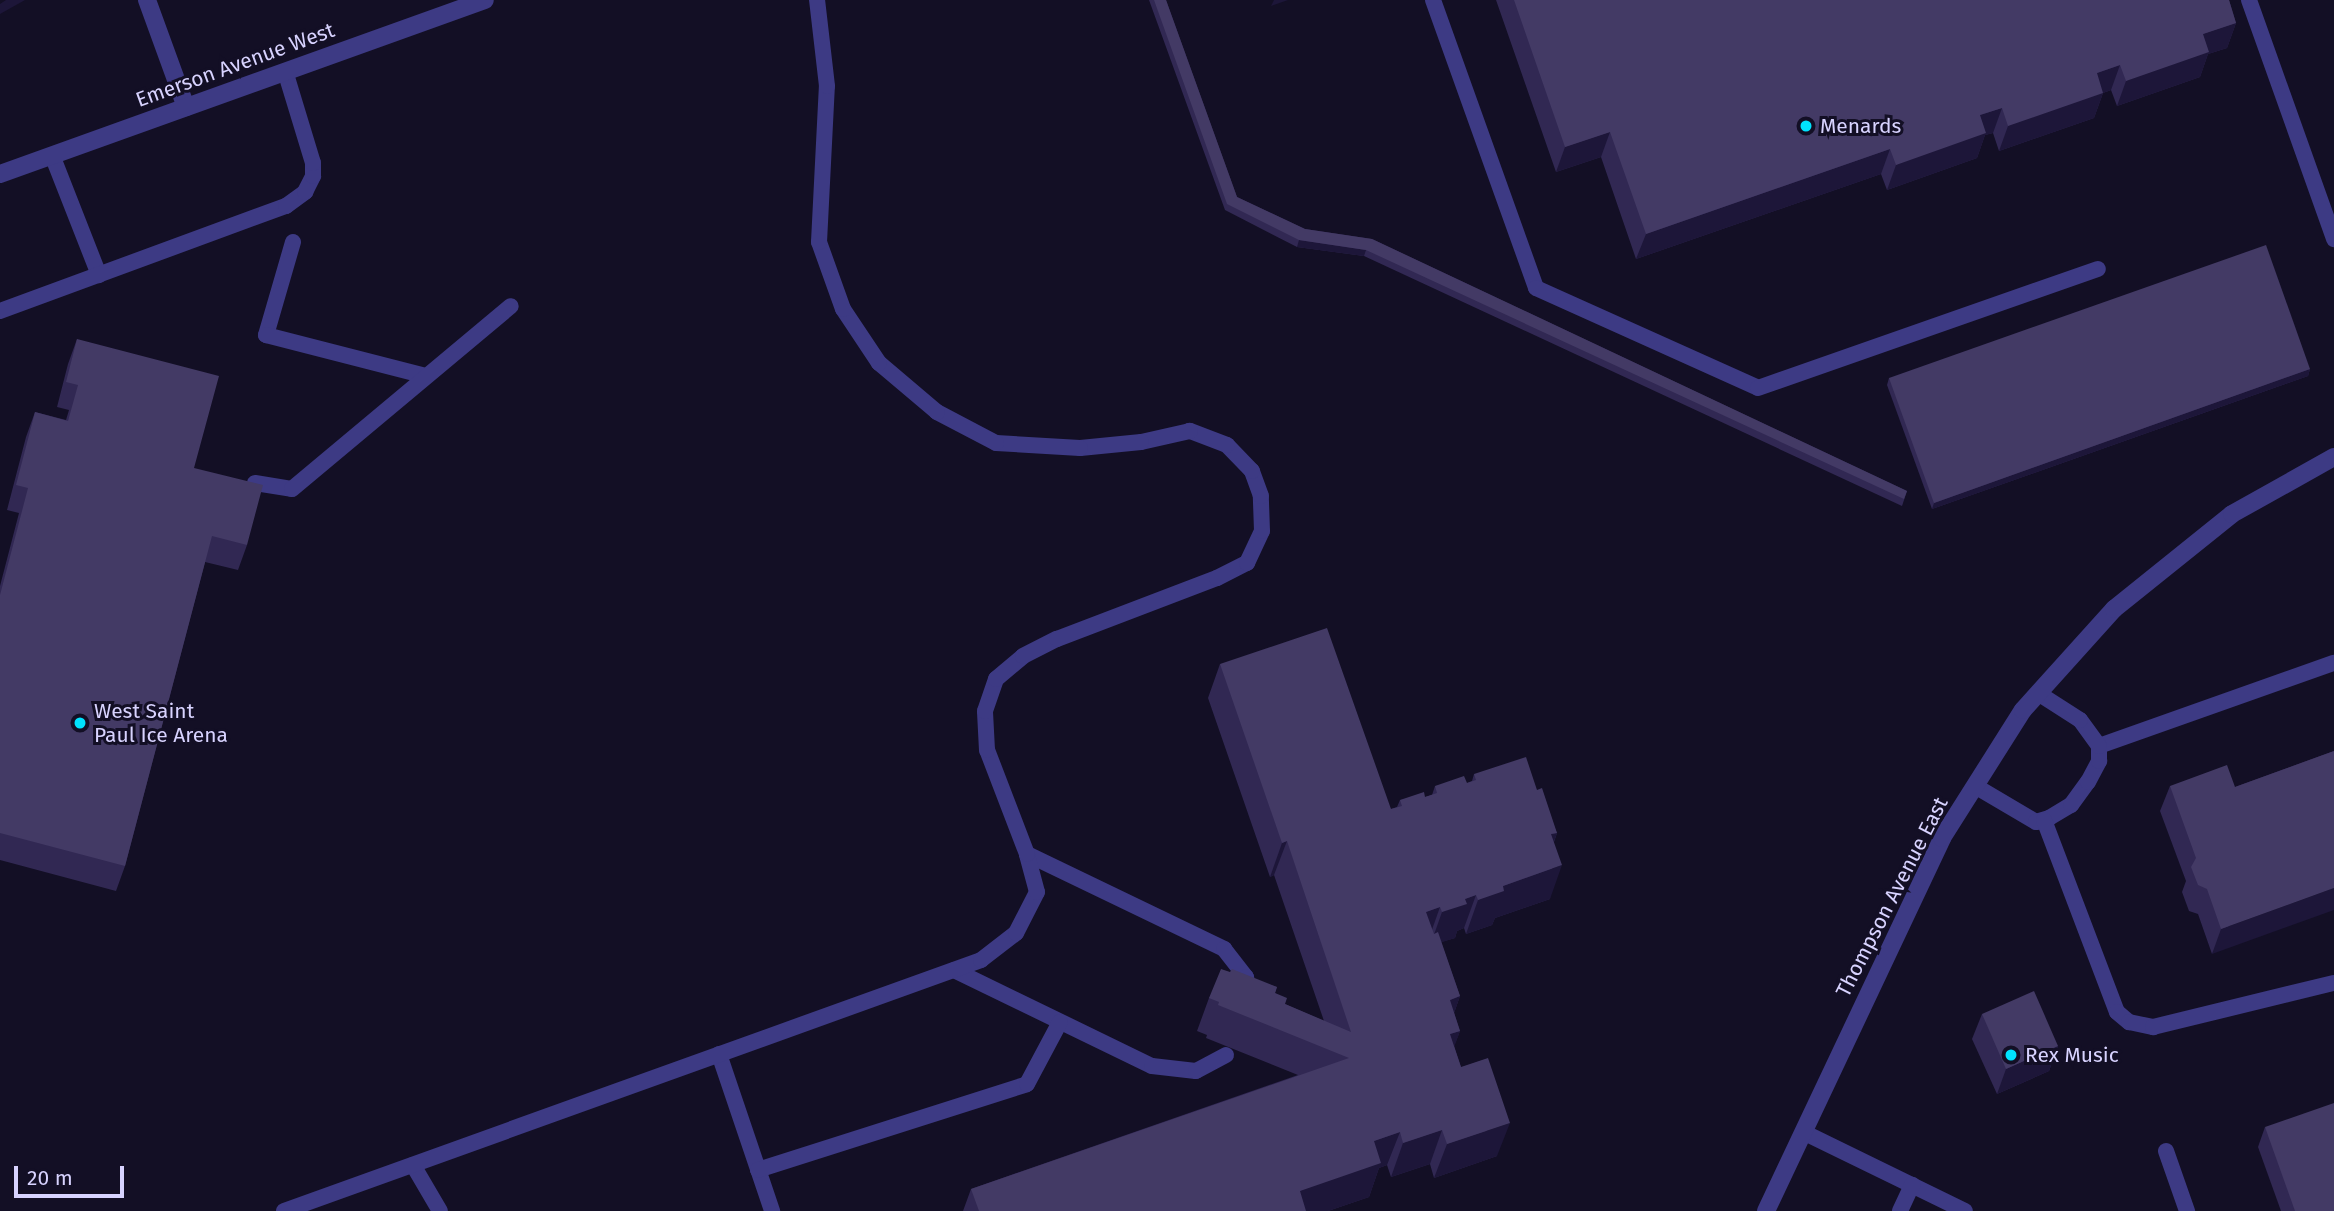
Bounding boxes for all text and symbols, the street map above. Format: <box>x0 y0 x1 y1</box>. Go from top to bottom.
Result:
street label: Emerson Avenue West <box>132 17 338 113</box>
place label: Menards <box>1820 113 1901 139</box>
marker: Menards <box>1798 118 1814 134</box>
place label: West Saint Paul Ice Arena <box>94 698 228 748</box>
marker: West Saint Paul Ice Arena <box>72 715 88 731</box>
street label: Thompson Avenue East <box>1831 793 1953 1001</box>
place label: Rex Music <box>2025 1042 2119 1068</box>
marker: Rex Music <box>2003 1047 2019 1063</box>
scale bar <box>18 1152 128 1196</box>
text: 20 m <box>27 1165 73 1191</box>

